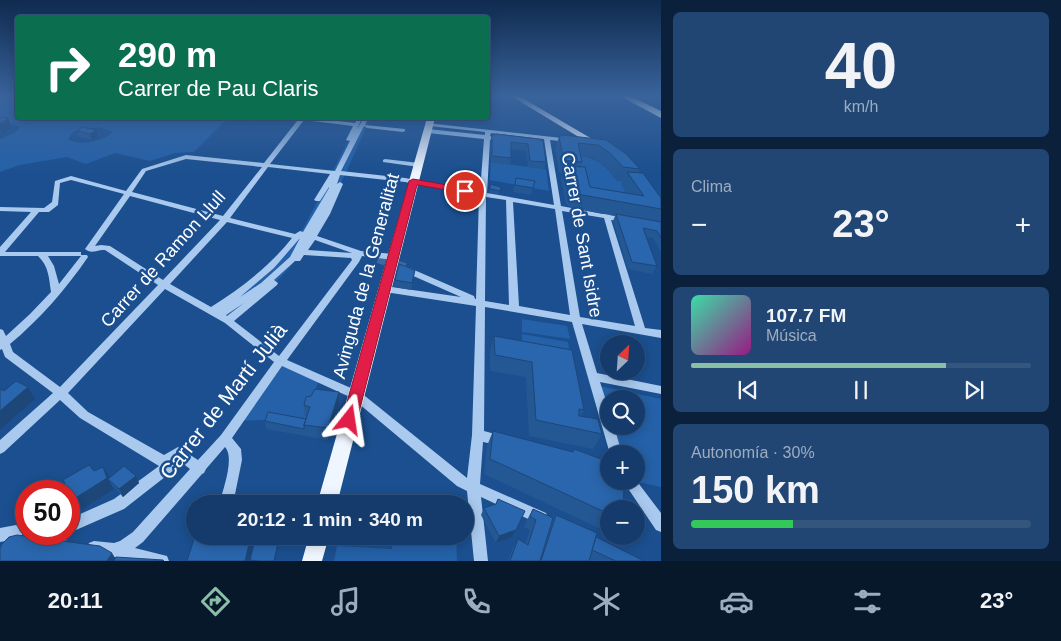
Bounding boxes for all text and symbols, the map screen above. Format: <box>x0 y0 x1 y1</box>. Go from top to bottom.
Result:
text: 40 <box>825 29 897 102</box>
icon: right <box>35 35 100 100</box>
text: 290 m <box>118 35 217 74</box>
text: Carrer de Pau Claris <box>118 76 319 101</box>
text: km/h <box>844 98 878 115</box>
street label: Carrer de Sant Isidre <box>558 151 606 319</box>
pin <box>444 170 486 212</box>
street label: Avinguda de la Generalitat <box>329 171 403 381</box>
icon: arrive <box>451 177 479 205</box>
text: Clima <box>691 178 732 195</box>
street label: Carrer de Ramon Llull <box>97 187 229 331</box>
text: 23° <box>832 203 890 245</box>
text: − <box>691 209 707 240</box>
text: + <box>1015 209 1031 240</box>
text: 107.7 FM <box>766 305 846 326</box>
street label: Carrer de Martí Julià <box>155 318 291 483</box>
text: Música <box>766 327 817 344</box>
north arrow <box>600 335 645 380</box>
map controls <box>600 335 645 545</box>
icon: previous <box>734 376 762 404</box>
icon: pause <box>847 376 875 404</box>
icon: next <box>960 376 988 404</box>
button: search <box>600 390 645 435</box>
position arrow <box>322 393 374 445</box>
text: Autonomía · 30% <box>691 444 815 461</box>
button: + <box>600 445 645 490</box>
text: 150 km <box>691 469 820 511</box>
speed limit sign: 50 <box>15 480 80 545</box>
button: − <box>600 500 645 545</box>
text: 20:12 · 1 min · 340 m <box>237 509 423 530</box>
icon: directions <box>198 584 233 619</box>
icon: music <box>328 584 363 619</box>
icon: phone <box>459 584 494 619</box>
icon: climate <box>589 584 624 619</box>
icon: car <box>719 584 754 619</box>
icon: filters <box>850 584 885 619</box>
text: 20:11 <box>48 588 103 613</box>
text: 23° <box>980 588 1013 613</box>

